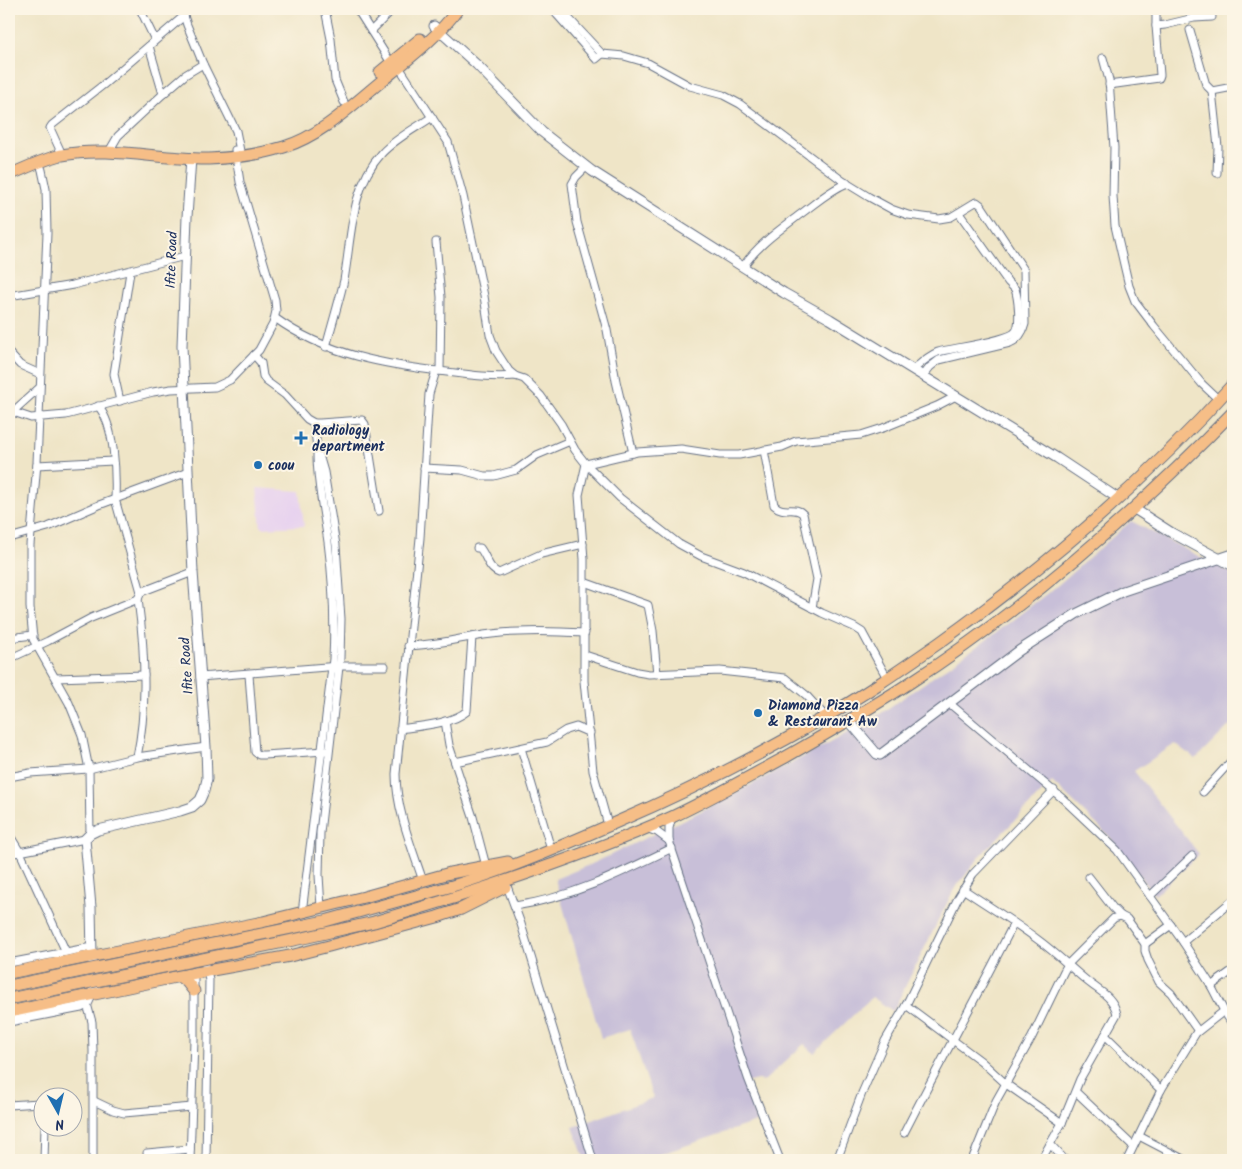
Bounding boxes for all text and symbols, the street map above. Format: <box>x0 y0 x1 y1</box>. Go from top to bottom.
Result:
street label: Ifite Road <box>160 230 184 289</box>
place label: Radiology department <box>312 420 385 458</box>
marker: Radiology department <box>294 431 308 445</box>
place label: coou <box>268 455 295 477</box>
marker: coou <box>252 459 264 471</box>
street label: Ifite Road <box>174 636 200 695</box>
place label: Diamond Pizza & Restaurant Aw <box>768 695 878 733</box>
marker: Diamond Pizza & Restaurant Aw <box>752 707 764 719</box>
north arrow <box>32 1086 82 1136</box>
text: N <box>54 1112 66 1135</box>

